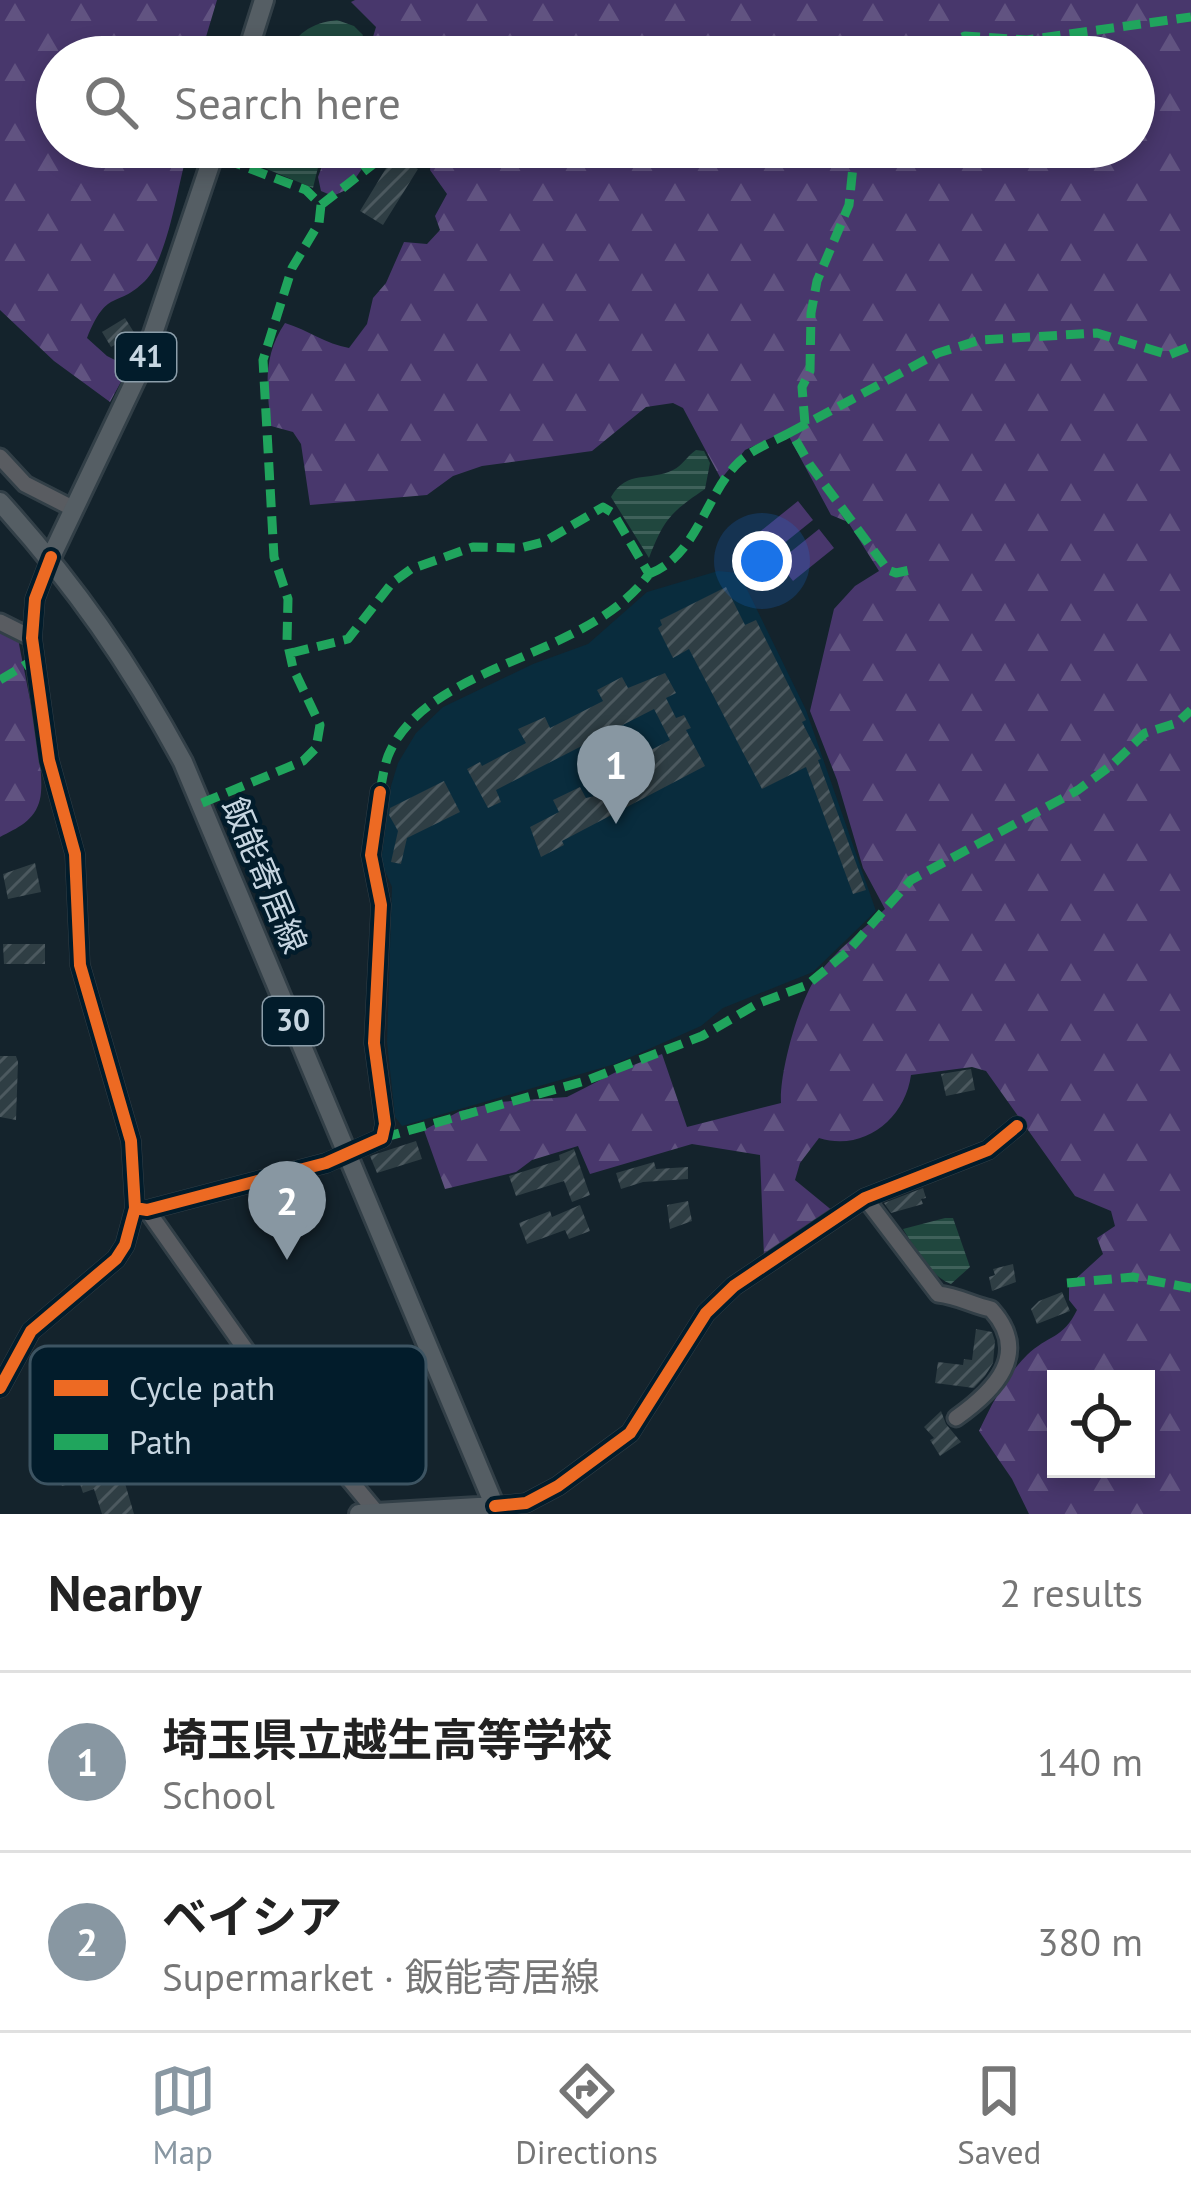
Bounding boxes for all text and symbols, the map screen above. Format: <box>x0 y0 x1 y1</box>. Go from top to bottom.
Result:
search box <box>36 36 1155 168</box>
icon: search <box>78 69 144 135</box>
text: Search here <box>174 73 401 131</box>
road number: 41 <box>116 333 176 381</box>
your location <box>732 531 792 591</box>
pin: 1 <box>577 725 655 824</box>
street label: 飯能寄居線 <box>213 790 317 959</box>
road number: 30 <box>263 997 323 1045</box>
pin: 2 <box>248 1161 326 1260</box>
legend <box>30 1346 426 1484</box>
text: Cycle path <box>129 1366 275 1409</box>
map controls <box>1047 1370 1155 1478</box>
button: locate <box>1047 1370 1155 1478</box>
text: Path <box>129 1420 192 1463</box>
text: Nearby <box>48 1559 202 1625</box>
text: 2 results <box>1000 1567 1143 1618</box>
text: 埼玉県立越生高等学校 <box>162 1710 612 1768</box>
text: 1 <box>76 1736 98 1787</box>
text: 140 m <box>1037 1736 1143 1787</box>
text: School <box>162 1769 275 1820</box>
text: ベイシア <box>162 1887 342 1945</box>
text: 2 <box>76 1916 98 1967</box>
text: 380 m <box>1037 1916 1143 1967</box>
text: Supermarket · 飯能寄居線 <box>162 1951 600 2002</box>
tab: Map <box>150 2058 216 2173</box>
tab: Directions <box>515 2058 658 2173</box>
tab: Saved <box>957 2058 1041 2173</box>

